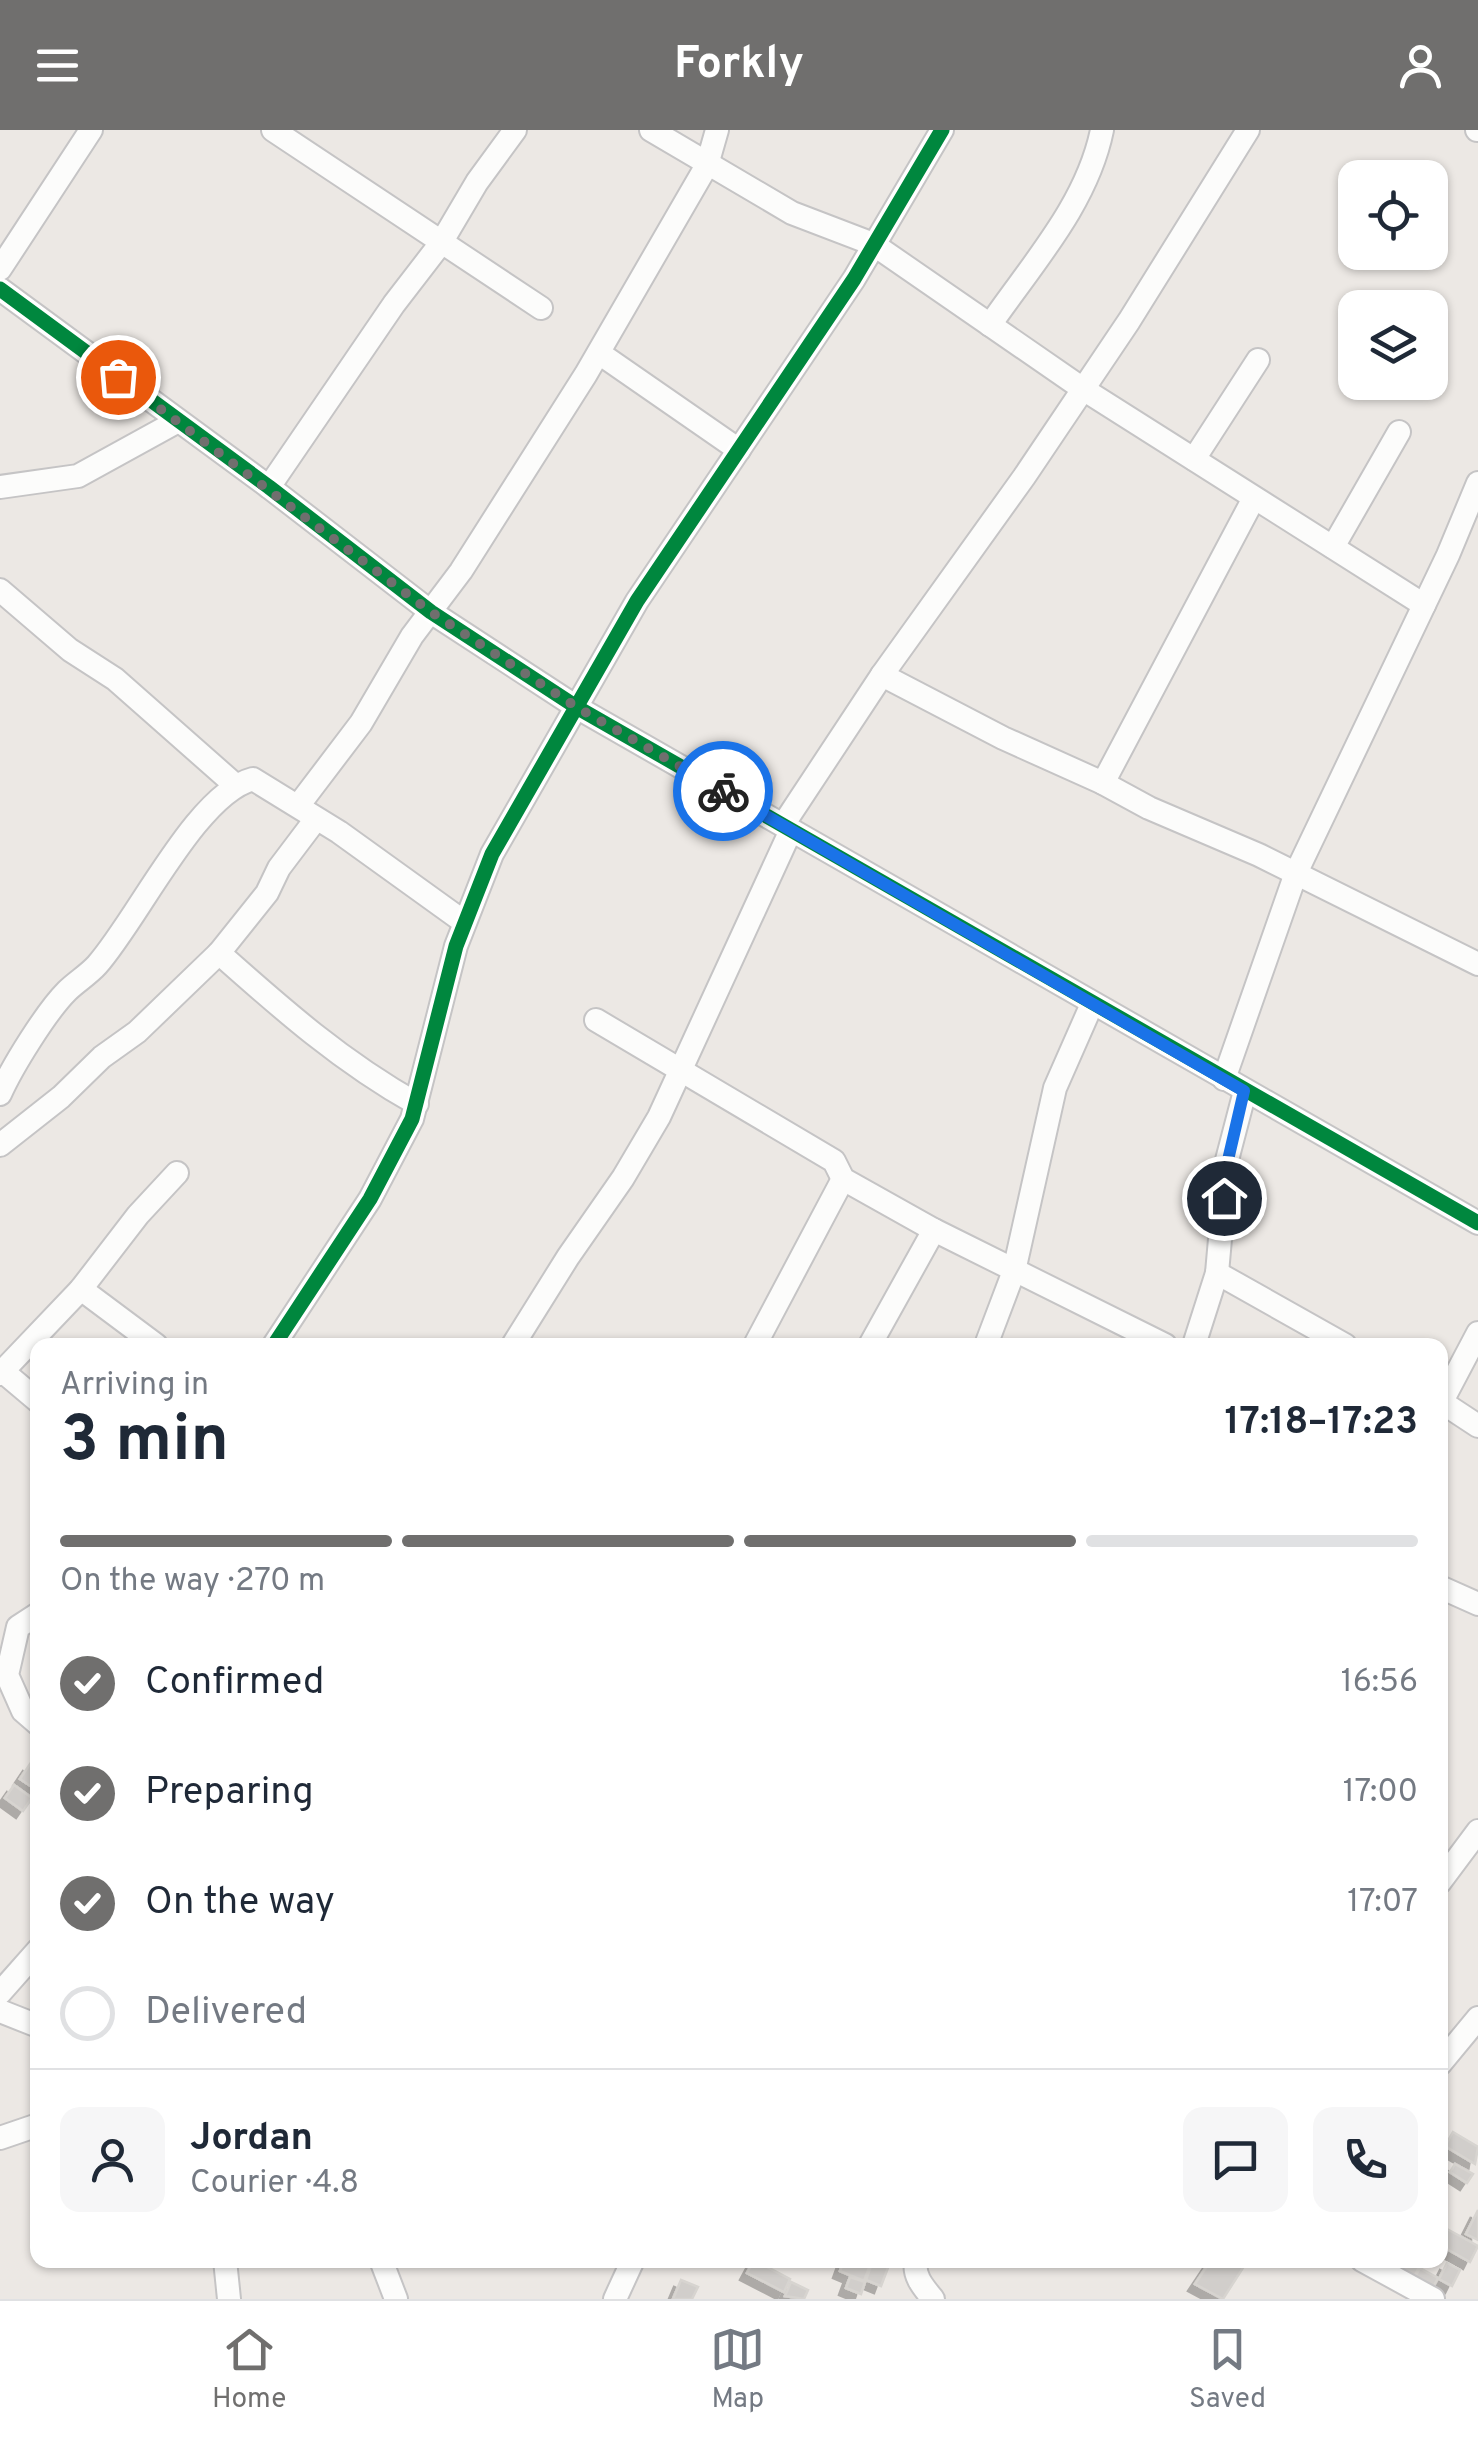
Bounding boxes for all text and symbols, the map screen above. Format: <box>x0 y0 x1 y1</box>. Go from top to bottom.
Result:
text: Forkly <box>674 37 804 94</box>
icon: menu <box>30 38 85 93</box>
icon: person <box>1393 38 1448 93</box>
map controls <box>1338 160 1448 400</box>
button: locate <box>1338 160 1448 270</box>
button: layers <box>1338 290 1448 400</box>
pin <box>76 335 161 420</box>
icon: bag <box>91 350 146 405</box>
courier <box>673 741 773 841</box>
icon: bike <box>696 764 751 819</box>
pin <box>1182 1156 1267 1241</box>
icon: home <box>1197 1171 1252 1226</box>
text: Arriving in <box>60 1366 209 1406</box>
text: 17:18–17:23 <box>1224 1399 1418 1448</box>
text: 3 min <box>60 1402 229 1484</box>
text: On the way · 270 m <box>60 1562 325 1602</box>
icon: check <box>60 1656 115 1711</box>
text: Confirmed <box>145 1659 324 1708</box>
text: 16:56 <box>1341 1663 1418 1703</box>
icon: check <box>60 1766 115 1821</box>
text: Preparing <box>145 1769 314 1818</box>
text: 17:00 <box>1343 1773 1418 1813</box>
icon: check <box>60 1876 115 1931</box>
text: On the way <box>145 1879 335 1928</box>
text: 17:07 <box>1347 1883 1418 1923</box>
text: Delivered <box>145 1989 307 2038</box>
button: person <box>60 2107 165 2212</box>
button: chat <box>1183 2107 1288 2212</box>
button: phone <box>1313 2107 1418 2212</box>
text: Jordan <box>190 2115 313 2164</box>
text: Courier · 4.8 <box>190 2164 359 2204</box>
tab: Home <box>212 2322 286 2418</box>
tab: Map <box>710 2322 765 2418</box>
tab: Saved <box>1189 2322 1266 2418</box>

